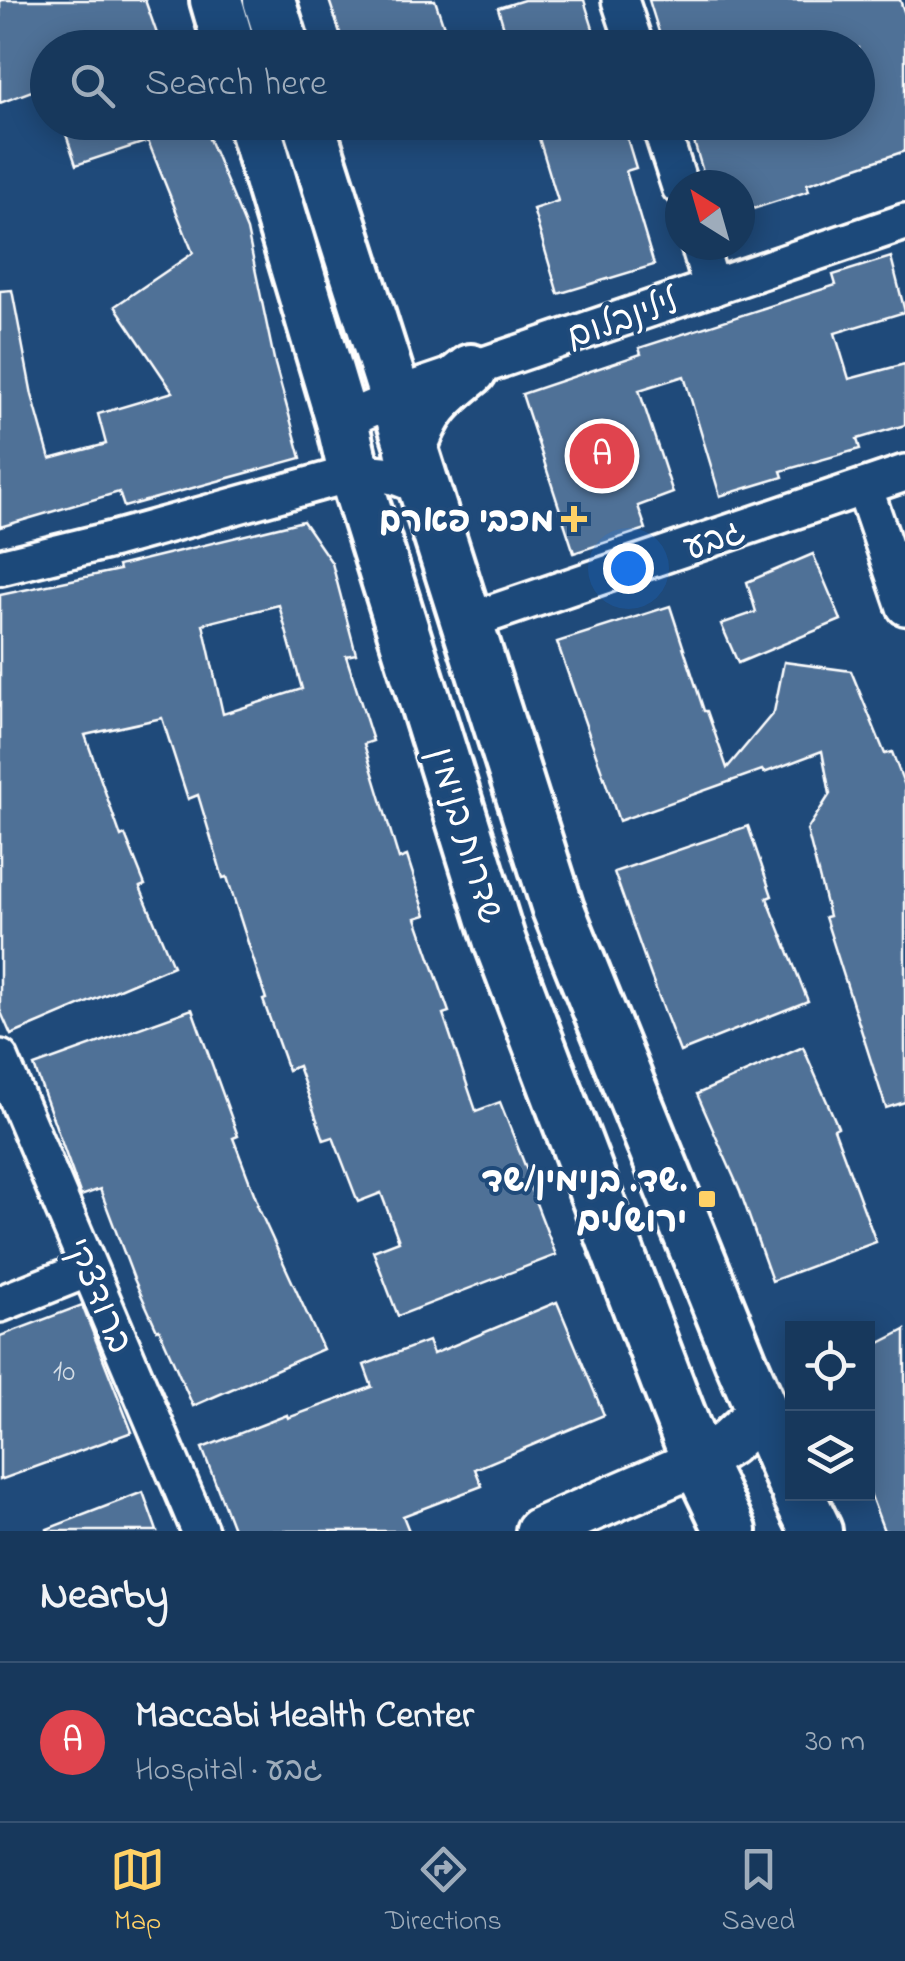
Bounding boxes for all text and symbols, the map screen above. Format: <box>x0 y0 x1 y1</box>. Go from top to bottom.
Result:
search box <box>30 30 875 140</box>
text: Search here <box>145 57 327 113</box>
icon: search <box>65 58 120 113</box>
north arrow <box>665 170 755 260</box>
street label: לילינבלום <box>560 278 687 364</box>
pin: A <box>570 418 634 494</box>
place label: מכבי פארם <box>379 497 554 548</box>
street label: גבע <box>678 507 753 575</box>
marker: מכבי פארם <box>563 508 585 530</box>
your location <box>603 543 654 594</box>
street label: שדרות בנימין <box>413 742 515 930</box>
place label: שד. בנימין/שד. ירושלים <box>482 1157 687 1248</box>
marker: שד. בנימין/שד. ירושלים <box>696 1188 718 1210</box>
street label: ברודצקי <box>50 1231 144 1362</box>
map controls <box>785 1321 875 1501</box>
button: locate <box>785 1321 875 1411</box>
house number: 10 <box>53 1351 75 1395</box>
button: layers <box>785 1411 875 1501</box>
text: Nearby <box>40 1566 168 1627</box>
text: Maccabi Health Center <box>135 1689 474 1745</box>
text: A <box>63 1719 82 1766</box>
text: 30 m <box>805 1719 865 1766</box>
text: Hospital · גבע <box>135 1748 323 1795</box>
tab: Map <box>110 1842 165 1943</box>
tab: Directions <box>385 1842 502 1943</box>
tab: Saved <box>722 1842 795 1943</box>

